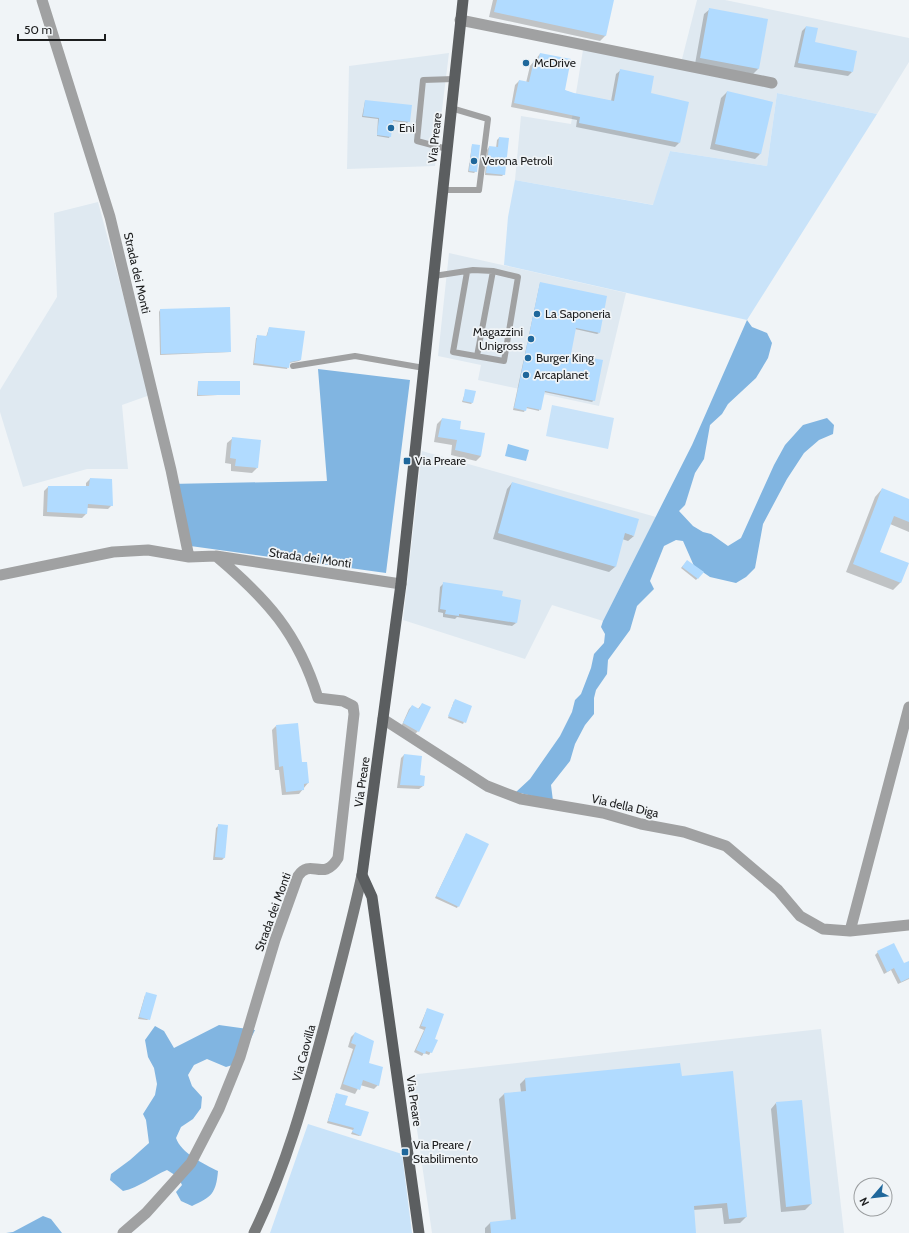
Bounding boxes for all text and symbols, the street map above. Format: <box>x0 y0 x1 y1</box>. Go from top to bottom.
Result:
scale bar <box>18 16 105 42</box>
text: 50 m <box>24 22 52 37</box>
place label: McDrive <box>534 55 576 70</box>
marker: McDrive <box>521 58 531 68</box>
street label: Via Preare <box>424 112 445 164</box>
place label: Eni <box>399 120 415 135</box>
marker: Eni <box>386 123 396 133</box>
place label: Verona Petroli <box>482 153 553 168</box>
marker: Verona Petroli <box>469 156 479 166</box>
street label: Strada dei Monti <box>121 231 154 315</box>
place label: La Saponeria <box>545 306 611 321</box>
marker: La Saponeria <box>532 309 542 319</box>
place label: Magazzini Unigross <box>473 324 523 353</box>
marker: Magazzini Unigross <box>526 334 536 344</box>
place label: Burger King <box>536 350 595 365</box>
marker: Burger King <box>523 353 533 363</box>
place label: Arcaplanet <box>534 367 588 382</box>
marker: Arcaplanet <box>521 370 531 380</box>
place label: Via Preare <box>415 453 466 468</box>
marker: Via Preare <box>402 456 412 466</box>
street label: Strada dei Monti <box>268 544 352 571</box>
street label: Via Preare <box>351 756 372 808</box>
street label: Via della Diga <box>590 790 661 821</box>
street label: Strada dei Monti <box>251 870 294 953</box>
street label: Via Caovilla <box>289 1023 318 1083</box>
street label: Via Preare <box>404 1075 425 1127</box>
place label: Via Preare / Stabilimento <box>413 1137 478 1166</box>
marker: Via Preare / Stabilimento <box>400 1147 410 1157</box>
north arrow <box>853 1177 893 1217</box>
text: N <box>856 1195 872 1208</box>

